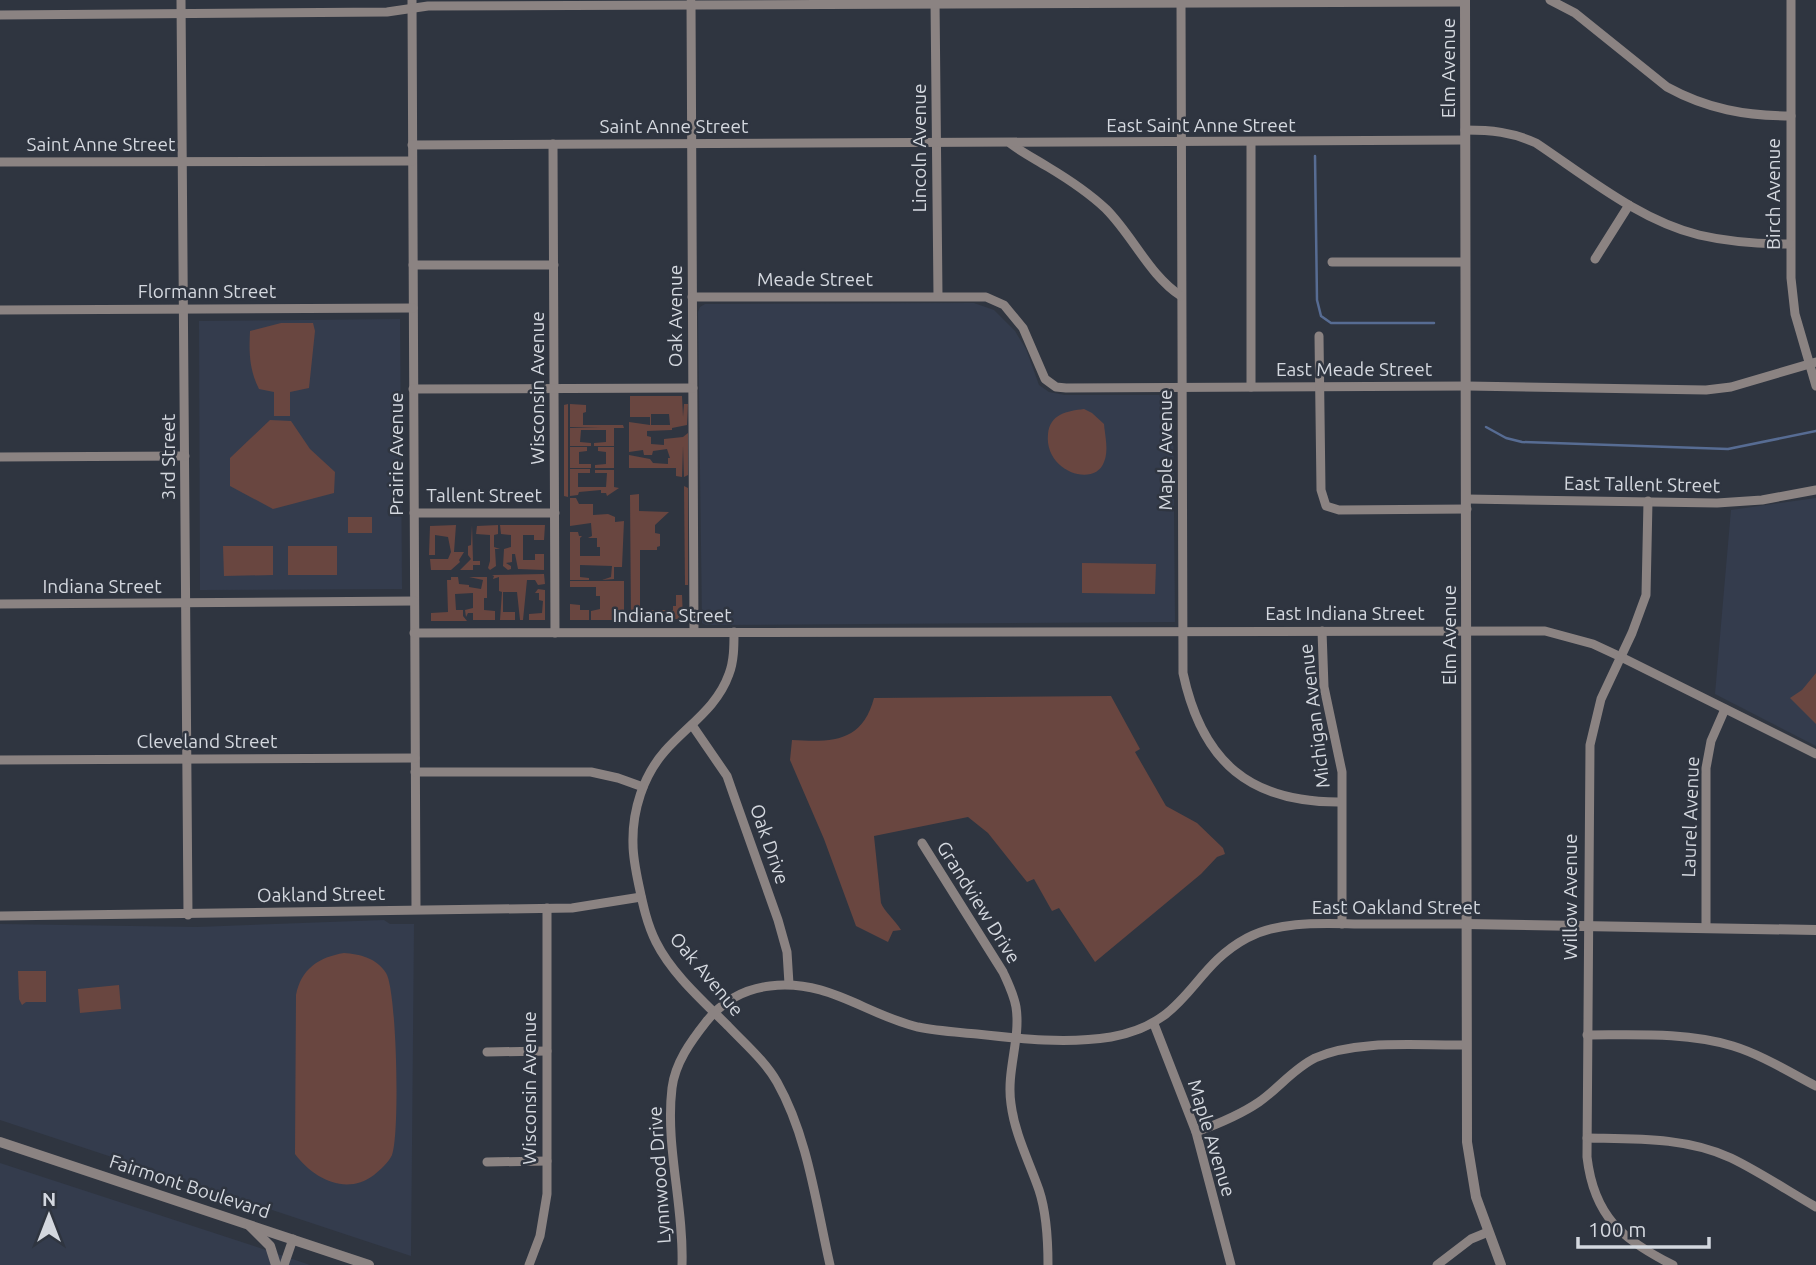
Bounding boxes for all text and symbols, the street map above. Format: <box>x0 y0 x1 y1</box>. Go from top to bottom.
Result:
street label: Elm Avenue <box>1437 18 1459 118</box>
street label: Lincoln Avenue <box>908 83 930 213</box>
street label: East Saint Anne Street <box>1106 114 1296 136</box>
street label: Saint Anne Street <box>600 115 749 137</box>
street label: Saint Anne Street <box>27 133 176 155</box>
street label: Birch Avenue <box>1762 138 1784 250</box>
street label: Oak Avenue <box>664 265 686 367</box>
street label: Meade Street <box>757 268 873 290</box>
street label: Flormann Street <box>138 280 277 302</box>
street label: Wisconsin Avenue <box>526 311 548 465</box>
street label: East Meade Street <box>1276 358 1433 380</box>
street label: Maple Avenue <box>1154 389 1176 511</box>
street label: Prairie Avenue <box>385 392 407 516</box>
street label: 3rd Street <box>157 413 179 500</box>
street label: East Tallent Street <box>1564 472 1721 496</box>
street label: Tallent Street <box>426 484 542 506</box>
street label: Indiana Street <box>42 575 162 597</box>
street label: Elm Avenue <box>1438 585 1460 685</box>
street label: East Indiana Street <box>1265 602 1425 624</box>
street label: Indiana Street <box>612 604 732 626</box>
street label: Michigan Avenue <box>1294 643 1334 789</box>
street label: Cleveland Street <box>137 730 278 752</box>
street label: Laurel Avenue <box>1677 756 1703 878</box>
street label: Oak Drive <box>746 801 794 887</box>
street label: Willow Avenue <box>1559 834 1581 960</box>
street label: Grandview Drive <box>933 837 1025 967</box>
street label: Oakland Street <box>257 882 386 906</box>
street label: East Oakland Street <box>1312 896 1481 918</box>
street label: Oak Avenue <box>666 928 748 1020</box>
street label: Wisconsin Avenue <box>518 1011 540 1165</box>
street label: Maple Avenue <box>1184 1077 1240 1199</box>
street label: Lynnwood Drive <box>643 1106 675 1244</box>
street label: Fairmont Boulevard <box>107 1150 273 1222</box>
north arrow <box>14 1181 84 1251</box>
text: N <box>42 1188 56 1210</box>
scale bar <box>1578 1206 1709 1250</box>
text: 100 m <box>1588 1217 1646 1241</box>

